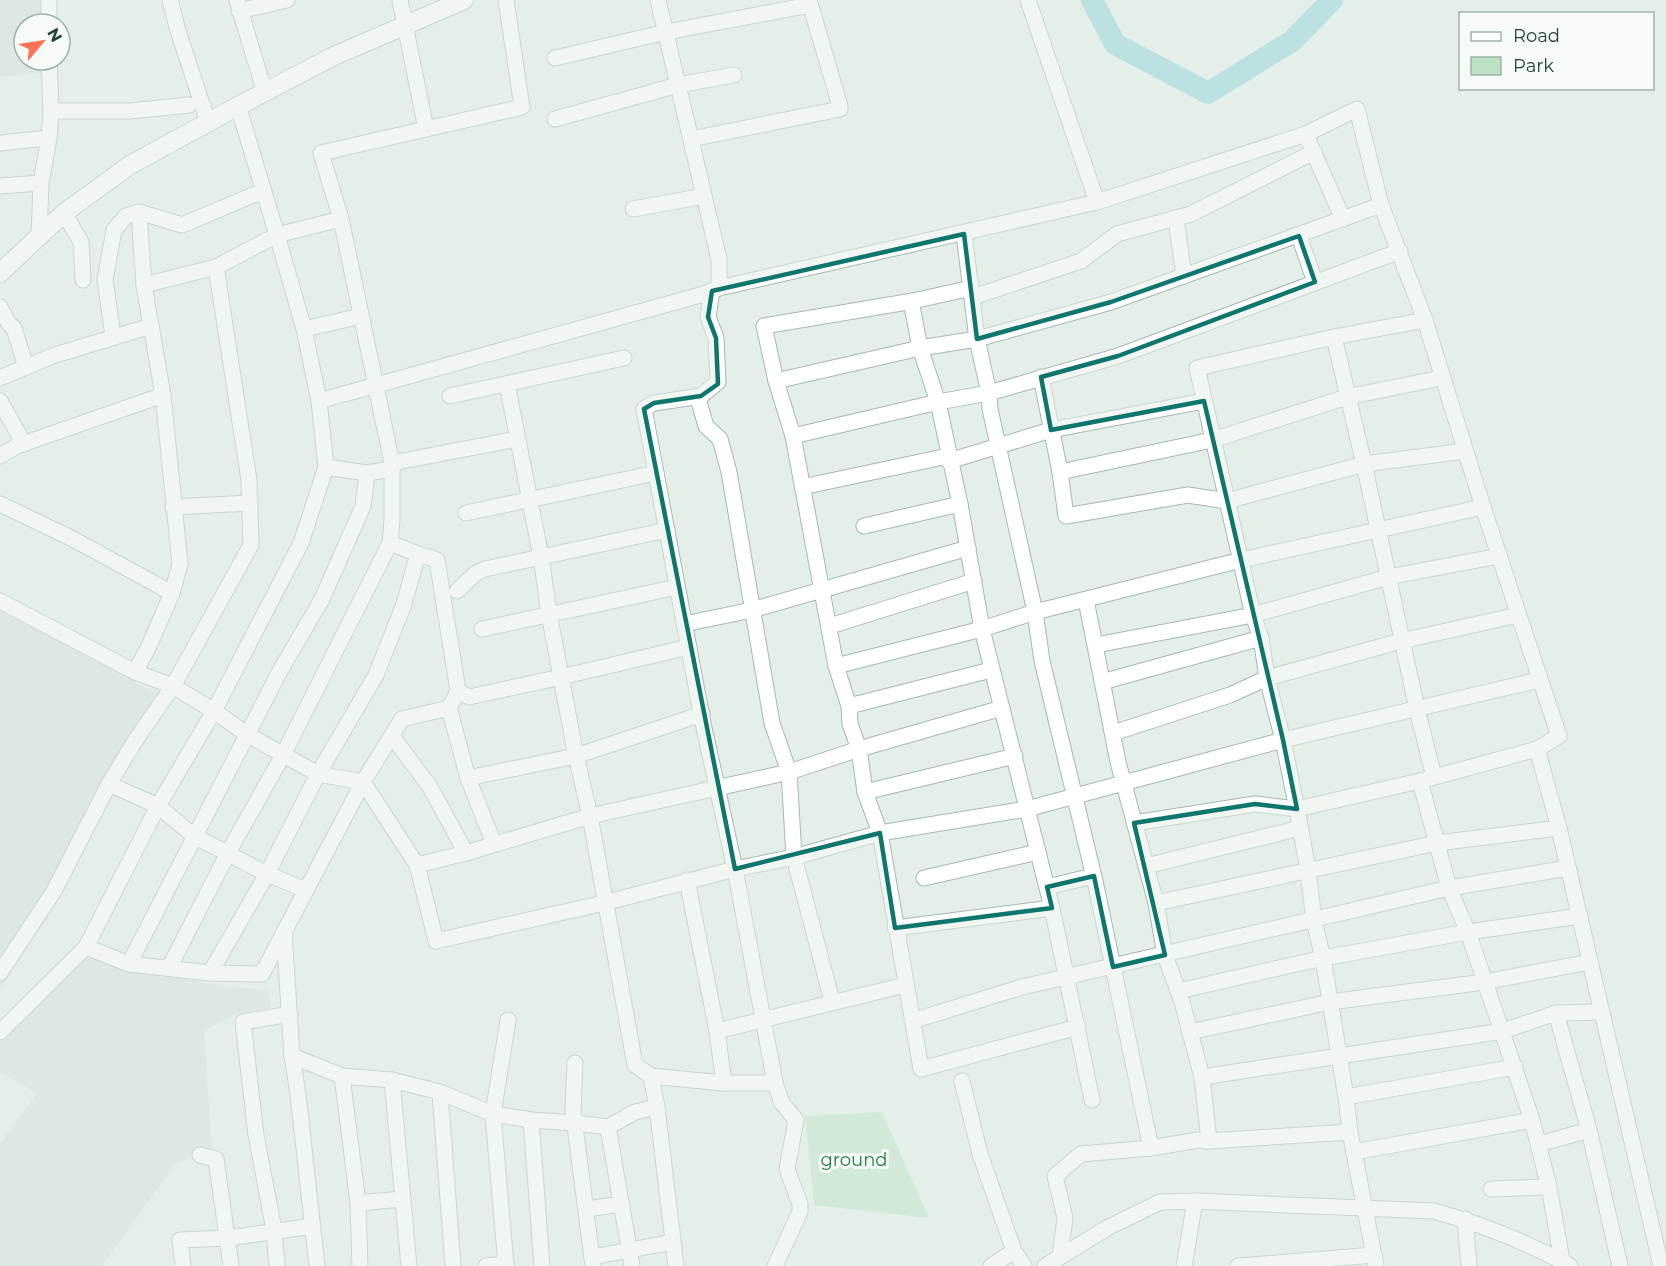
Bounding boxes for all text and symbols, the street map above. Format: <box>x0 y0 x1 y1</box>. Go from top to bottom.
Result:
north arrow <box>12 12 72 72</box>
legend <box>1459 12 1654 90</box>
text: N <box>43 25 66 45</box>
text: Road <box>1513 25 1560 47</box>
text: Park <box>1513 55 1554 77</box>
park label: ground <box>820 1149 888 1171</box>

